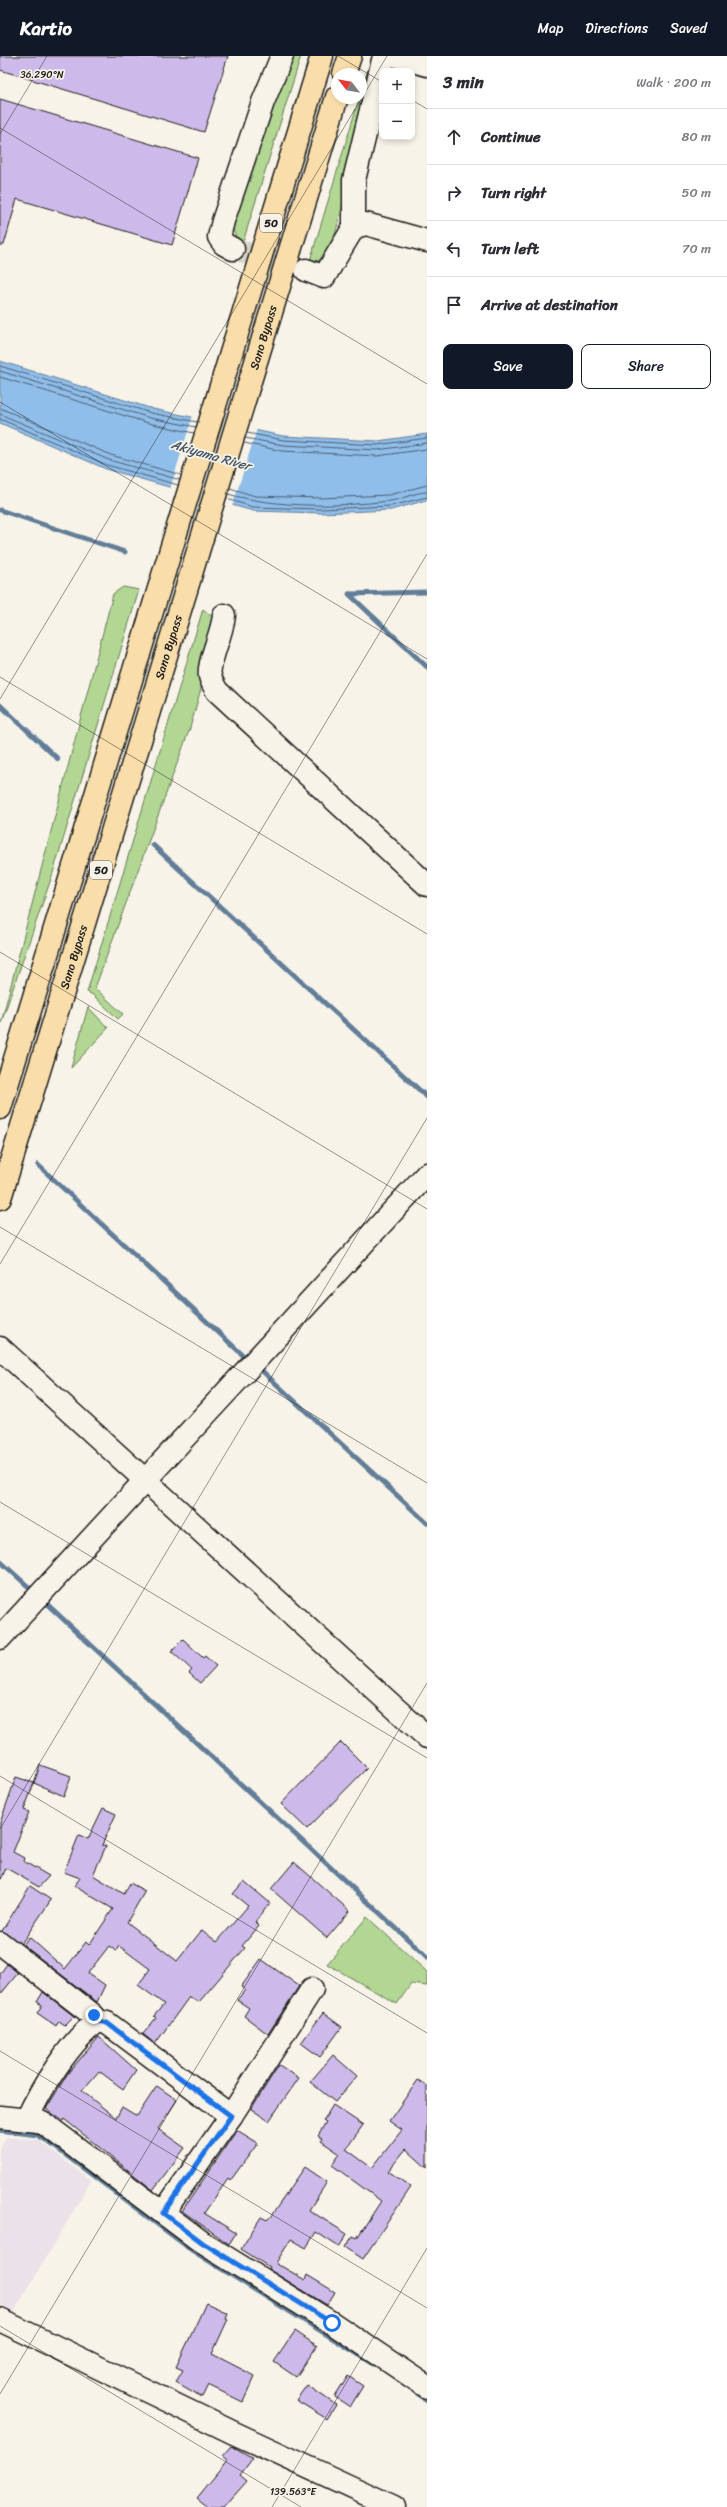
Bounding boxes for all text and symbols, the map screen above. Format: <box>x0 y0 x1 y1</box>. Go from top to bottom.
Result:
text: Kartio <box>20 12 72 45</box>
text: Map <box>537 16 563 41</box>
text: Directions <box>585 16 648 41</box>
text: Saved <box>670 16 707 41</box>
text: 36.290°N <box>20 66 64 84</box>
text: 3 min <box>443 67 484 97</box>
north arrow <box>331 68 367 104</box>
map controls <box>379 68 415 140</box>
button: + <box>379 68 415 104</box>
text: Walk · 200 m <box>636 71 711 94</box>
button: − <box>379 104 415 140</box>
text: Continue <box>481 124 541 150</box>
text: 80 m <box>682 125 711 148</box>
icon: ahead <box>443 126 465 148</box>
text: Turn right <box>481 180 546 206</box>
text: 50 m <box>681 181 711 204</box>
icon: right <box>443 182 465 204</box>
road number: 50 <box>260 214 282 232</box>
text: Turn left <box>481 236 539 262</box>
text: 70 m <box>682 237 711 260</box>
icon: left <box>443 238 465 260</box>
text: Arrive at destination <box>481 292 618 318</box>
icon: arrive <box>443 294 465 316</box>
street label: Sano Bypass <box>243 302 284 372</box>
button: Save <box>443 344 573 389</box>
button: Share <box>581 344 711 389</box>
water label: Akiyama River <box>168 432 256 478</box>
street label: Sano Bypass <box>148 612 189 682</box>
road number: 50 <box>90 861 112 879</box>
street label: Sano Bypass <box>53 921 94 992</box>
route end <box>85 2006 103 2024</box>
route start <box>323 2314 341 2332</box>
text: 139.563°E <box>270 2483 317 2501</box>

